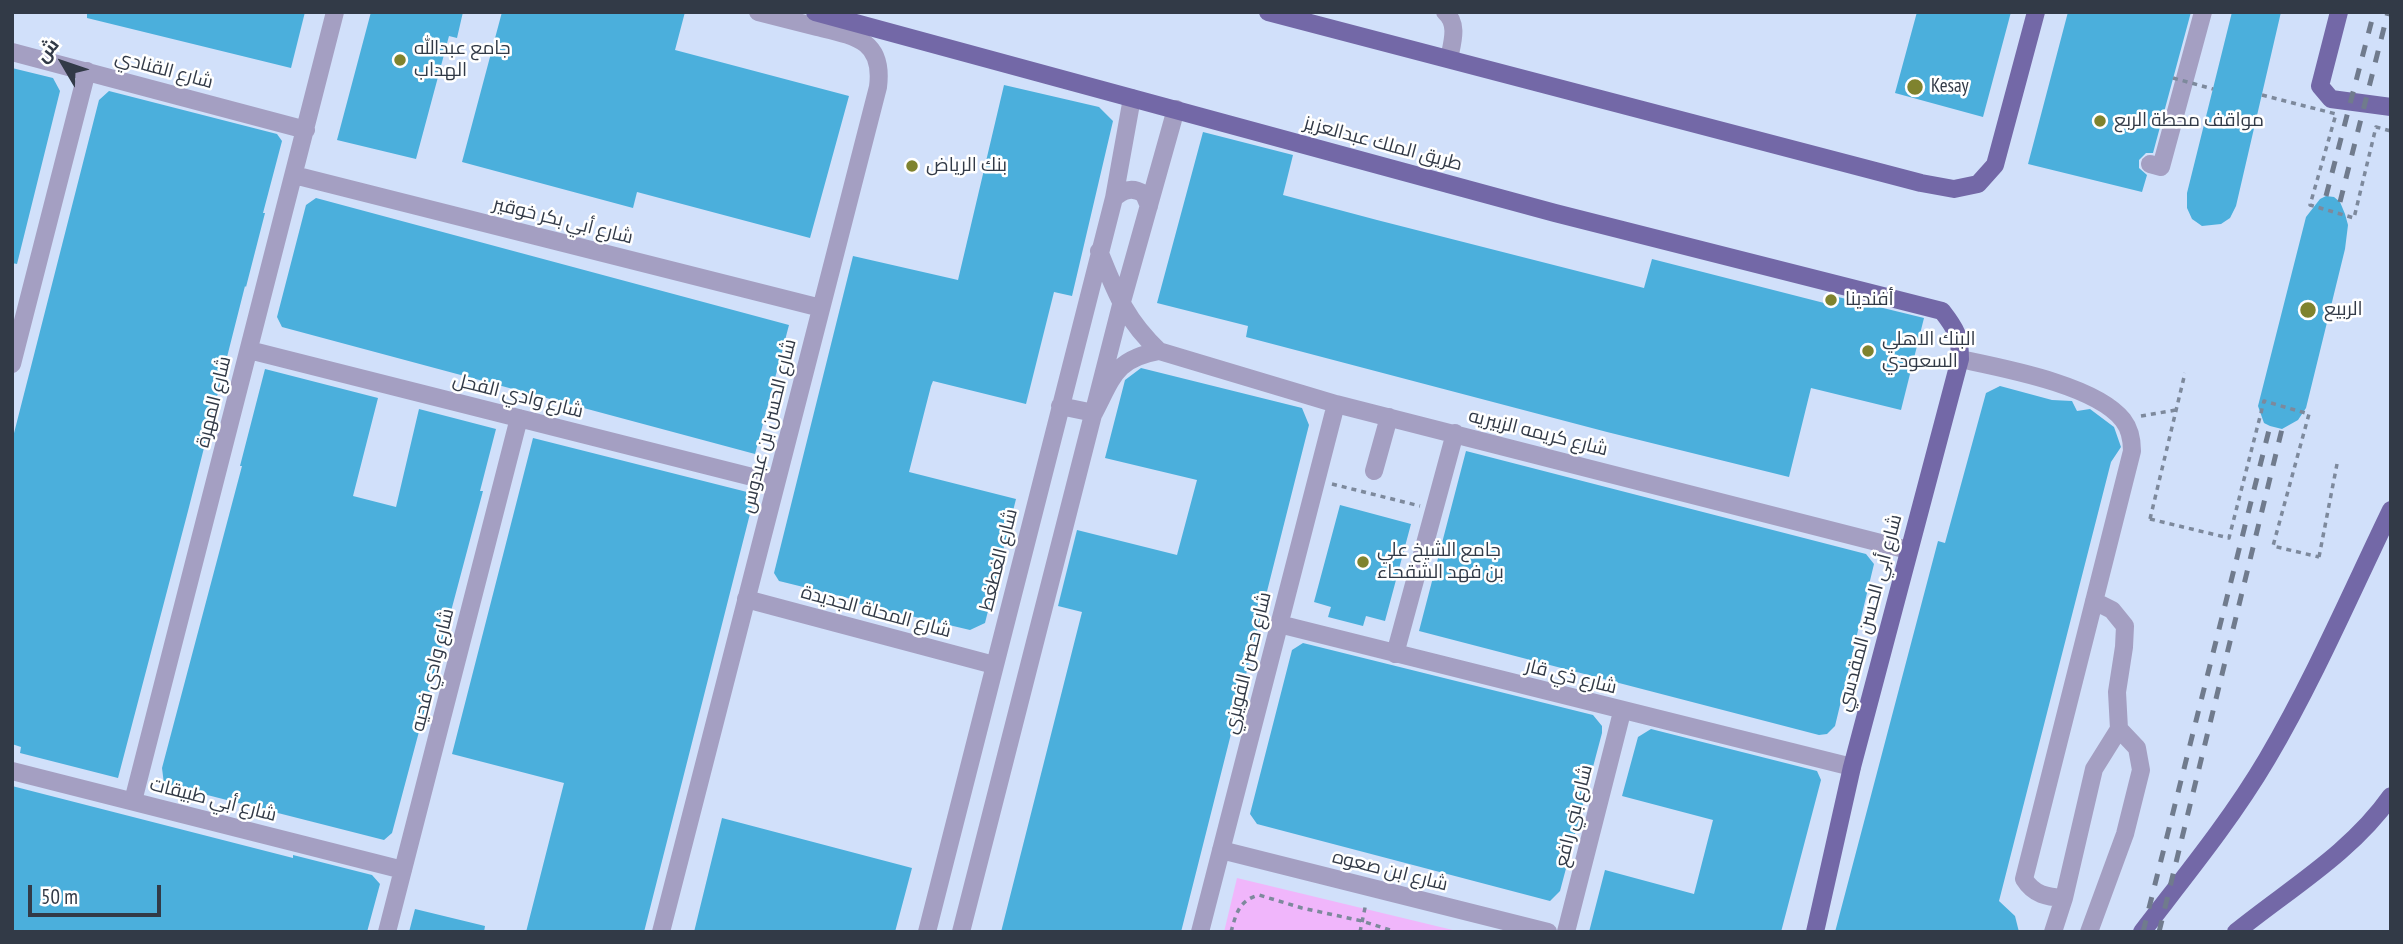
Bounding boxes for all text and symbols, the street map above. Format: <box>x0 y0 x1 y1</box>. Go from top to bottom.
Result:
north arrow <box>28 28 98 98</box>
text: ش <box>30 33 64 67</box>
place label: جامع عبدالله الهداب <box>414 38 511 82</box>
street label: شارع القنادي <box>112 46 216 94</box>
marker: جامع عبدالله الهداب <box>392 52 408 68</box>
place label: Kesay <box>1931 76 1969 98</box>
marker: Kesay <box>1905 77 1925 97</box>
place label: مواقف محطة الربع <box>2114 110 2264 132</box>
street label: طريق الملك عبدالعزيز <box>1301 112 1465 176</box>
marker: مواقف محطة الربع <box>2092 113 2108 129</box>
place label: بنك الرياض <box>926 155 1007 177</box>
marker: بنك الرياض <box>904 158 920 174</box>
street label: شارع أبي بكر خوقير <box>491 193 635 249</box>
place label: أفندينا <box>1845 289 1894 311</box>
marker: أفندينا <box>1823 292 1839 308</box>
place label: الربيع <box>2324 299 2363 321</box>
marker: الربيع <box>2298 300 2318 320</box>
place label: البنك الاهلي السعودي <box>1882 329 1976 373</box>
street label: شارع الحسن بن عبدوس <box>736 337 802 515</box>
marker: البنك الاهلي السعودي <box>1860 343 1876 359</box>
street label: شارع المهرة <box>192 354 236 450</box>
street label: شارع وادي الفحل <box>450 369 586 423</box>
street label: شارع كريمه الزبيريه <box>1466 405 1610 461</box>
street label: شارع الغطغط <box>975 506 1023 614</box>
street label: شارع أبي الحسن المقدسي <box>1833 512 1907 714</box>
place label: جامع الشيخ علي بن فهد الشقحاء <box>1377 540 1504 584</box>
marker: جامع الشيخ علي بن فهد الشقحاء <box>1355 554 1371 570</box>
street label: شارع المحلة الجديدة <box>798 581 954 643</box>
street label: شارع حصن الفويزي <box>1219 590 1277 736</box>
street label: شارع وادي فحيه <box>407 606 459 734</box>
street label: شارع ذي قار <box>1523 655 1619 699</box>
street label: شارع بني رافع <box>1550 762 1598 870</box>
street label: شارع أبي طبيقات <box>147 773 279 827</box>
street label: شارع ابن صعوه <box>1330 846 1450 896</box>
scale bar <box>32 870 164 914</box>
text: 50 m <box>41 883 78 910</box>

